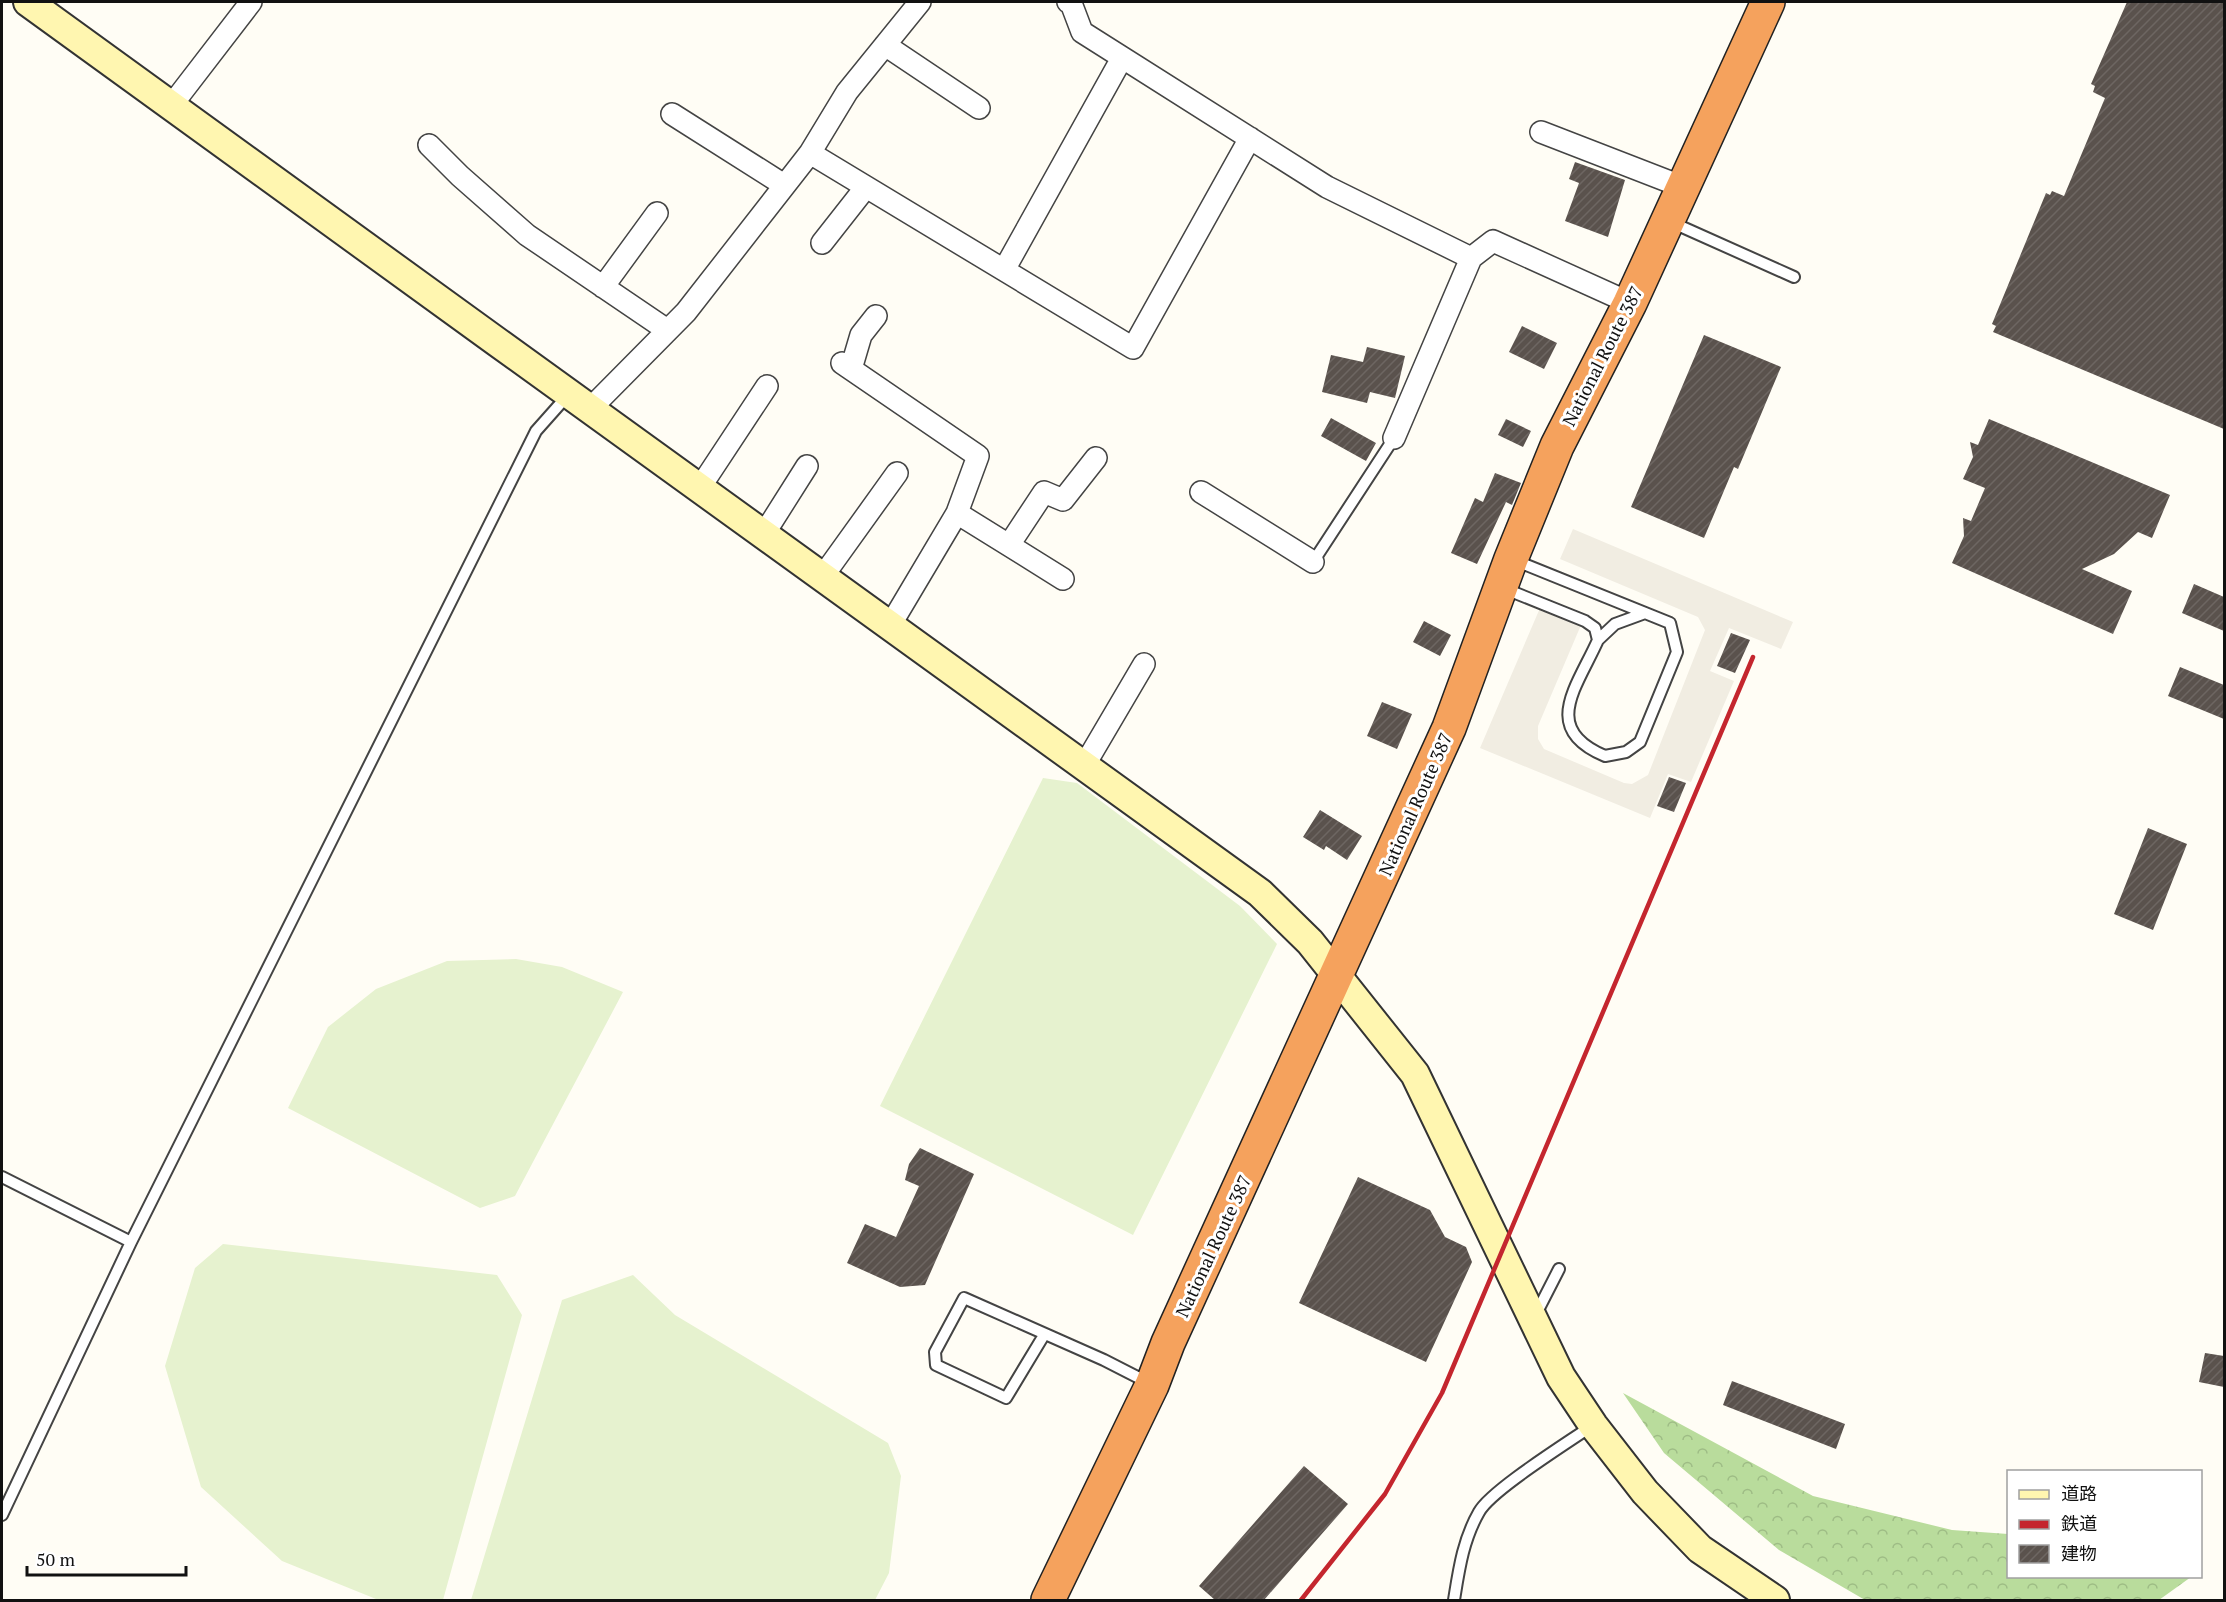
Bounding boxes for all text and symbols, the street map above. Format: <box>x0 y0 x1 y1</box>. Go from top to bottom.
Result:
street label: National Route 387 <box>1556 282 1648 430</box>
street label: National Route 387 <box>1373 729 1457 879</box>
street label: National Route 387 <box>1170 1171 1256 1321</box>
legend <box>2007 1470 2202 1578</box>
text: 道路 <box>2061 1481 2097 1505</box>
text: 鉄道 <box>2061 1511 2097 1535</box>
scale bar <box>27 1539 186 1577</box>
text: 建物 <box>2061 1541 2097 1565</box>
text: 50 m <box>36 1547 76 1571</box>

